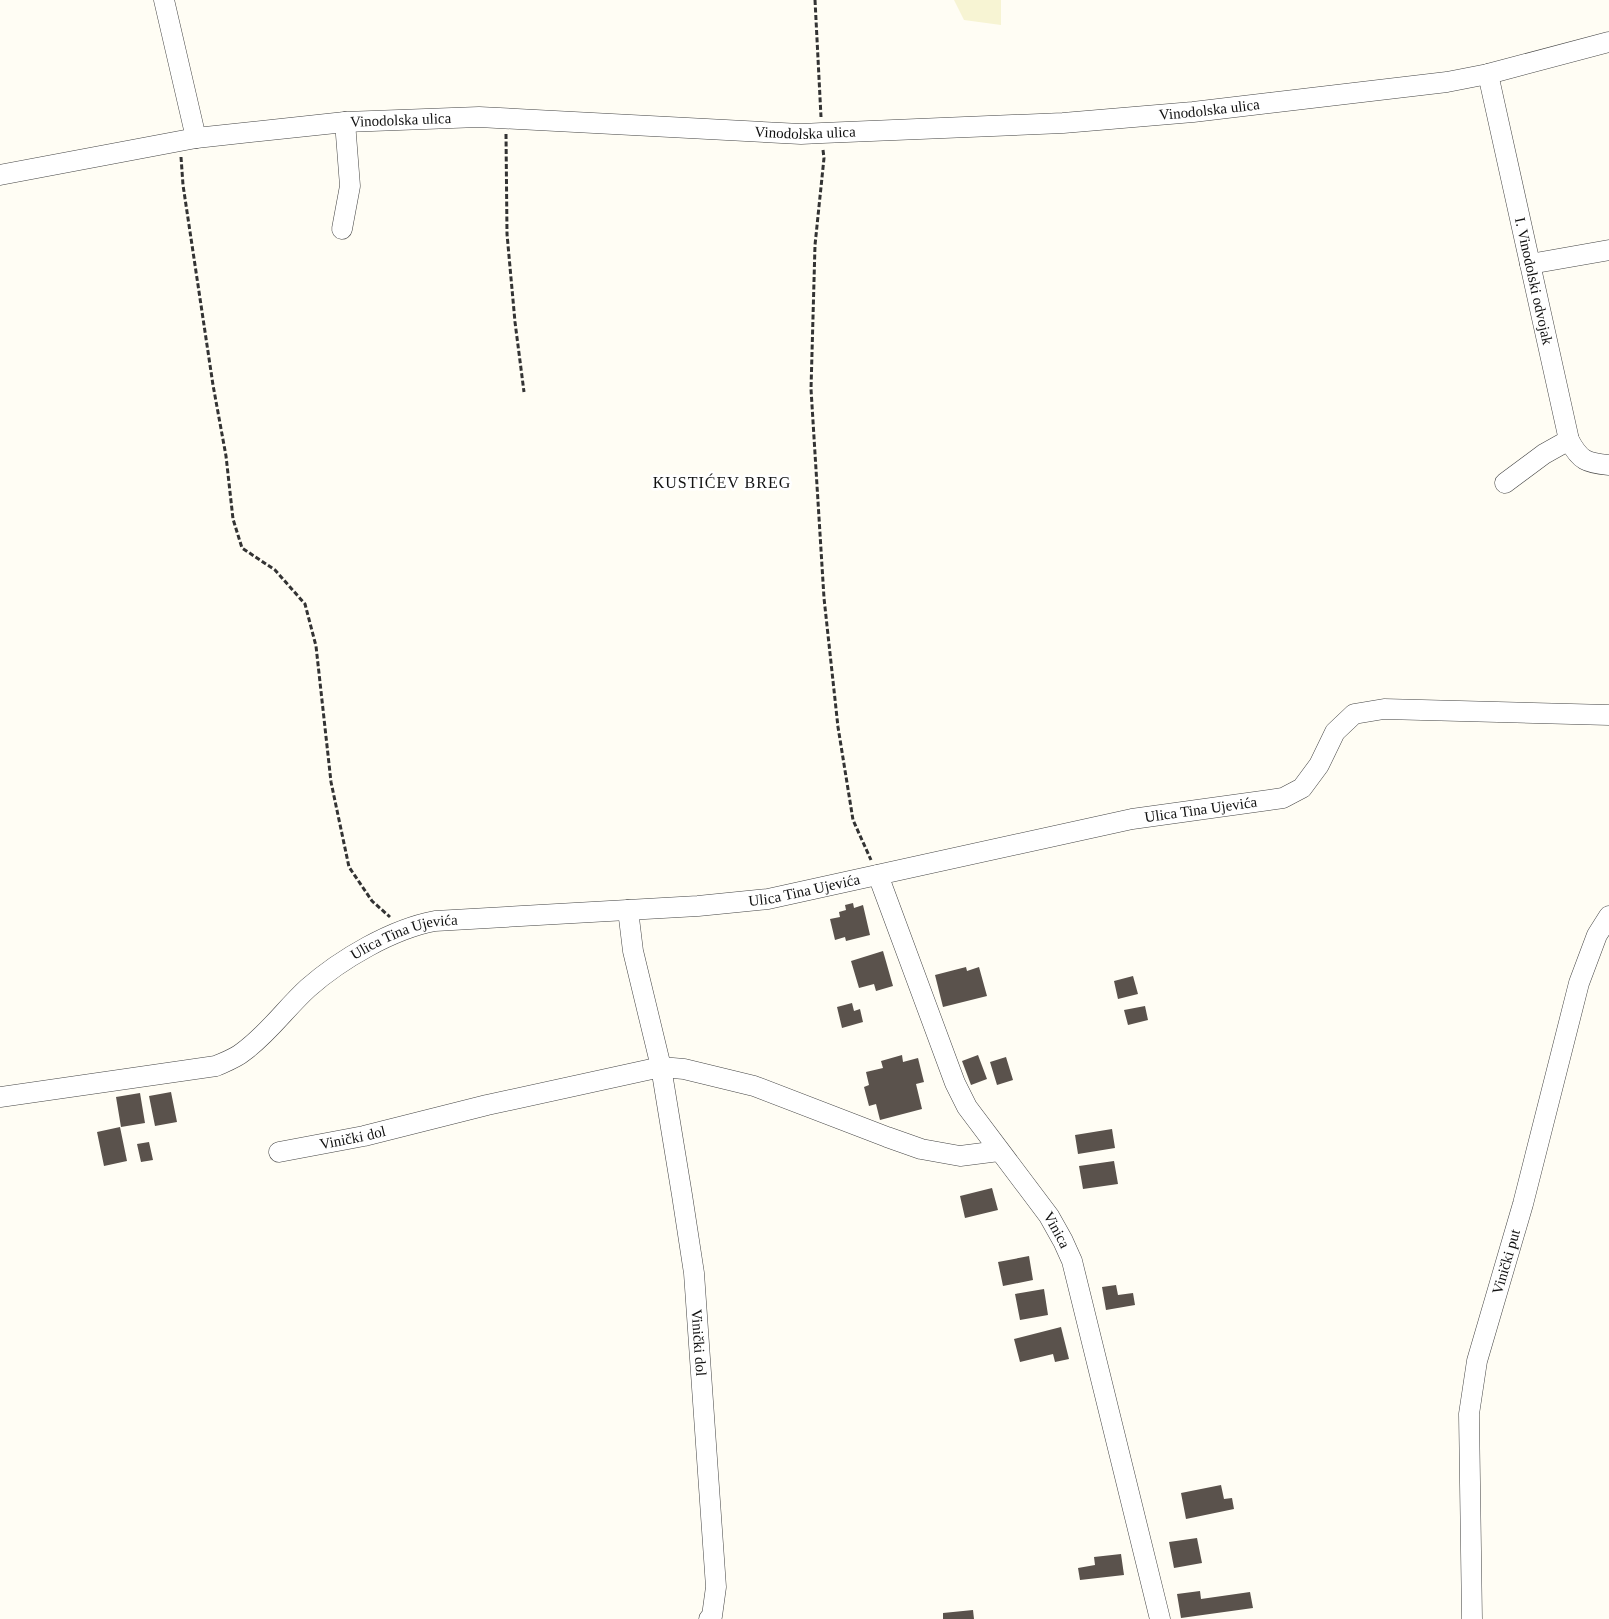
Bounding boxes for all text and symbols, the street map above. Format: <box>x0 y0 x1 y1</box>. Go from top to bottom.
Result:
street label: Vinodolska ulica <box>1158 96 1261 123</box>
street label: Vinodolska ulica <box>350 110 452 130</box>
street label: Vinodolska ulica <box>754 124 856 142</box>
street label: I. Vinodolski odvojak <box>1512 216 1556 347</box>
district label: KUSTIĆEV BREG <box>653 473 791 491</box>
street label: Ulica Tina Ujevića <box>1143 794 1258 825</box>
street label: Ulica Tina Ujevića <box>748 871 862 909</box>
street label: Ulica Tina Ujevića <box>348 912 458 963</box>
street label: Vinički dol <box>318 1123 387 1152</box>
street label: Vinica <box>1040 1209 1073 1251</box>
street label: Vinički put <box>1489 1227 1523 1296</box>
street label: Vinički dol <box>689 1309 709 1377</box>

